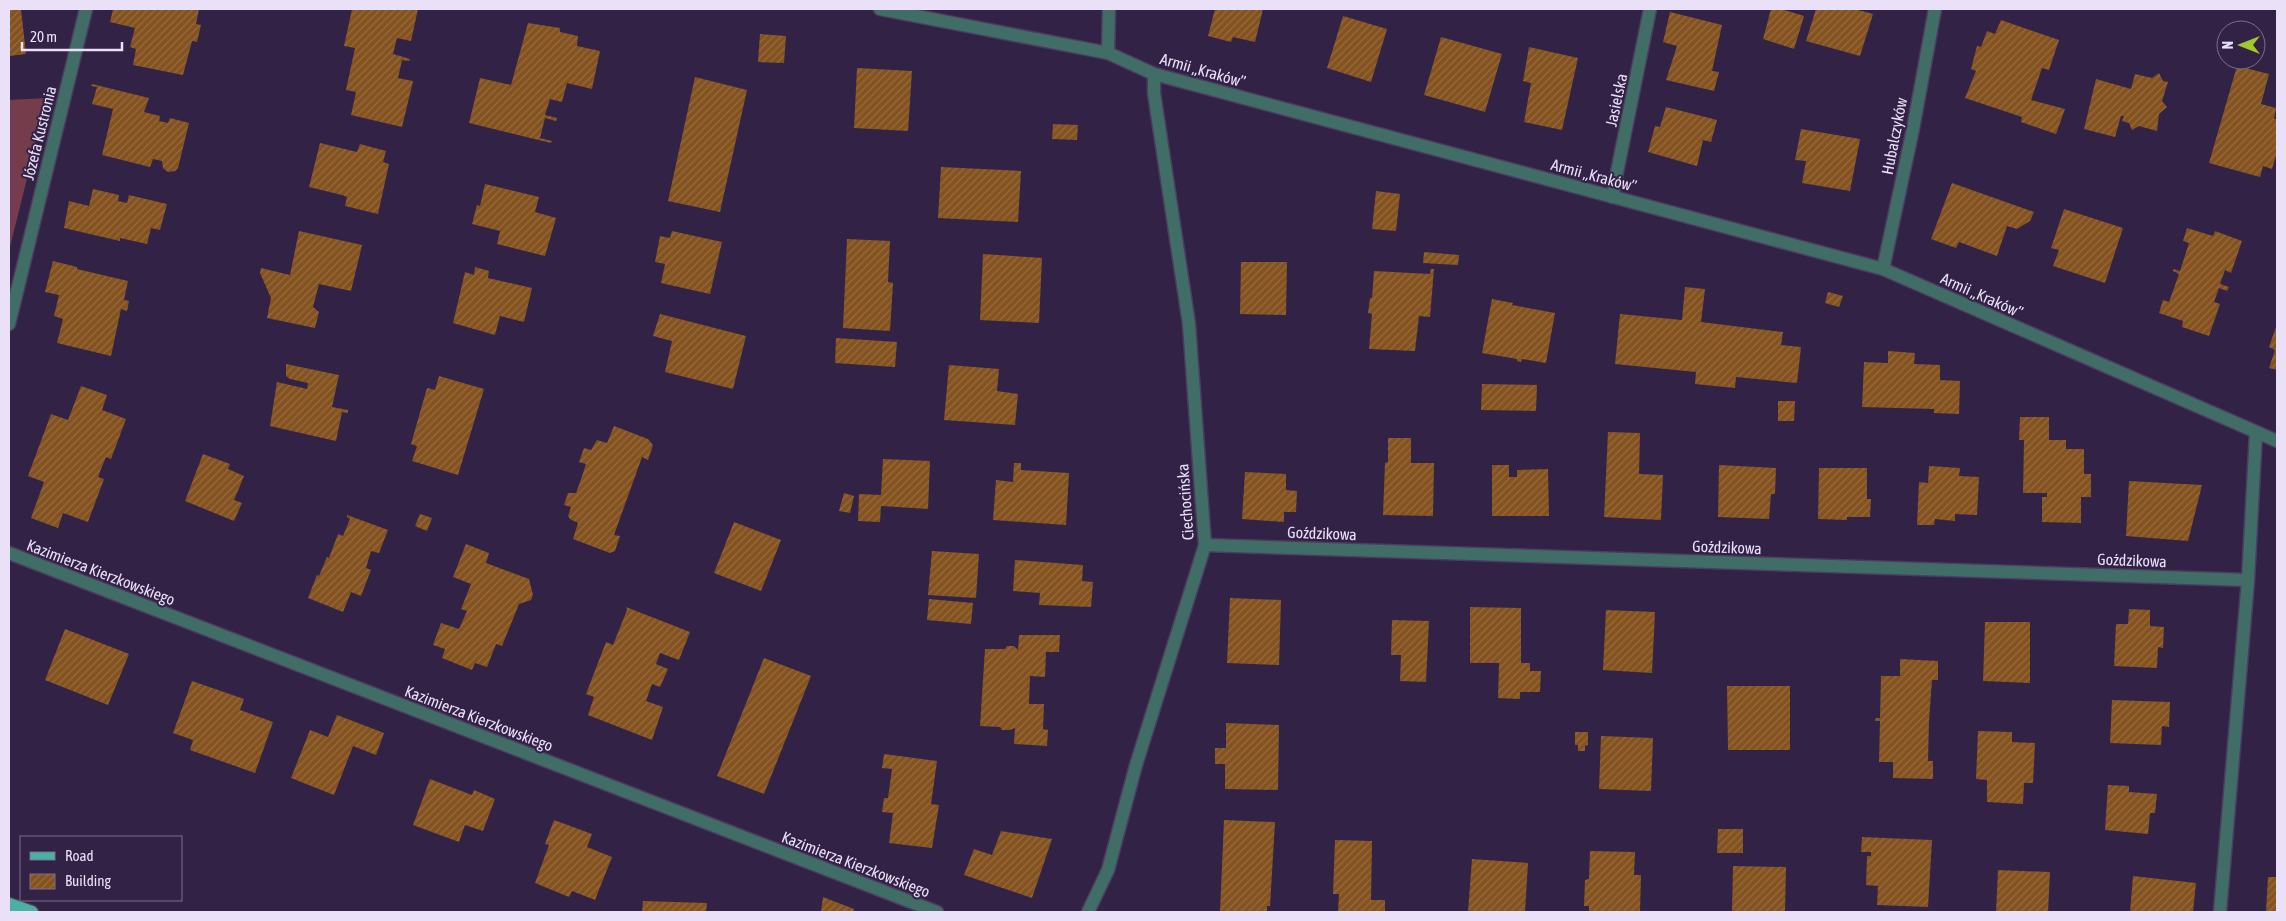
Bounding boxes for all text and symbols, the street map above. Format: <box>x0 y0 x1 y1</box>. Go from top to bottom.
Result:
scale bar <box>22 20 122 52</box>
north arrow <box>2216 20 2266 70</box>
text: 20 m <box>30 28 57 45</box>
text: N <box>2220 41 2236 49</box>
street label: Armii „Kraków” <box>1158 49 1248 91</box>
street label: Jasielska <box>1602 72 1630 128</box>
street label: Józefa Kustronia <box>19 84 59 182</box>
street label: Hubalczyków <box>1878 96 1911 176</box>
street label: Armii „Kraków” <box>1549 155 1639 195</box>
street label: Armii „Kraków” <box>1938 269 2026 321</box>
street label: Ciechocińska <box>1173 463 1197 541</box>
street label: Goździkowa <box>1287 523 1357 543</box>
street label: Kazimierza Kierzkowskiego <box>24 535 178 609</box>
street label: Goździkowa <box>1692 537 1762 557</box>
street label: Goździkowa <box>2097 550 2167 570</box>
street label: Kazimierza Kierzkowskiego <box>402 681 556 755</box>
street label: Kazimierza Kierzkowskiego <box>779 827 933 901</box>
legend <box>20 836 182 901</box>
text: Road <box>65 847 94 864</box>
text: Building <box>65 872 111 889</box>

